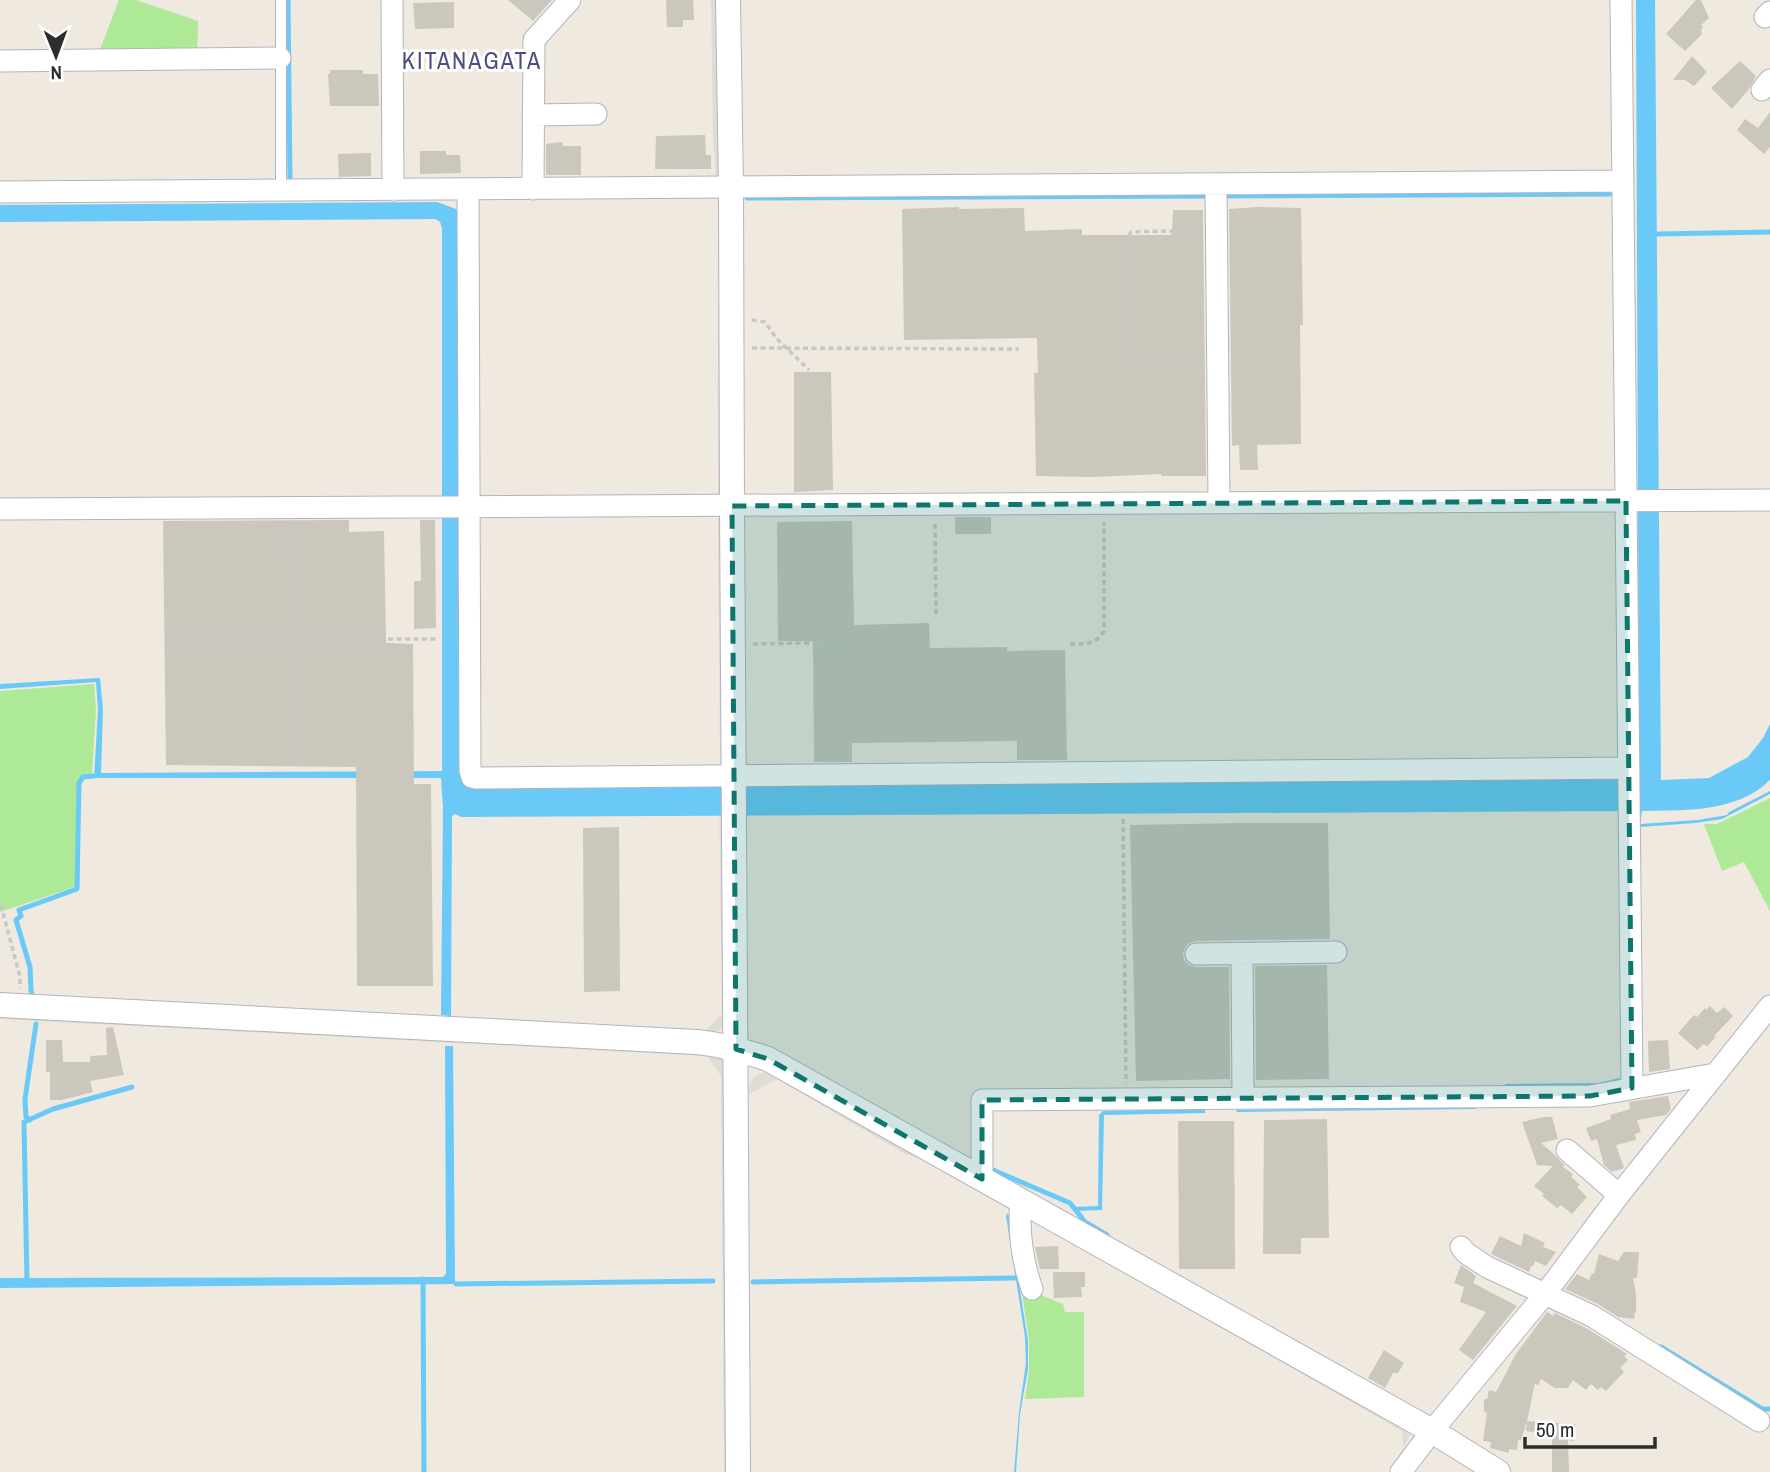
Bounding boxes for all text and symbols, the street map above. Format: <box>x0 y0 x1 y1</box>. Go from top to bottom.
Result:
north arrow <box>21 21 91 91</box>
district label: KITANAGATA <box>402 44 542 76</box>
text: N <box>50 60 62 86</box>
scale bar <box>1525 1406 1654 1450</box>
text: 50 m <box>1536 1415 1574 1444</box>

